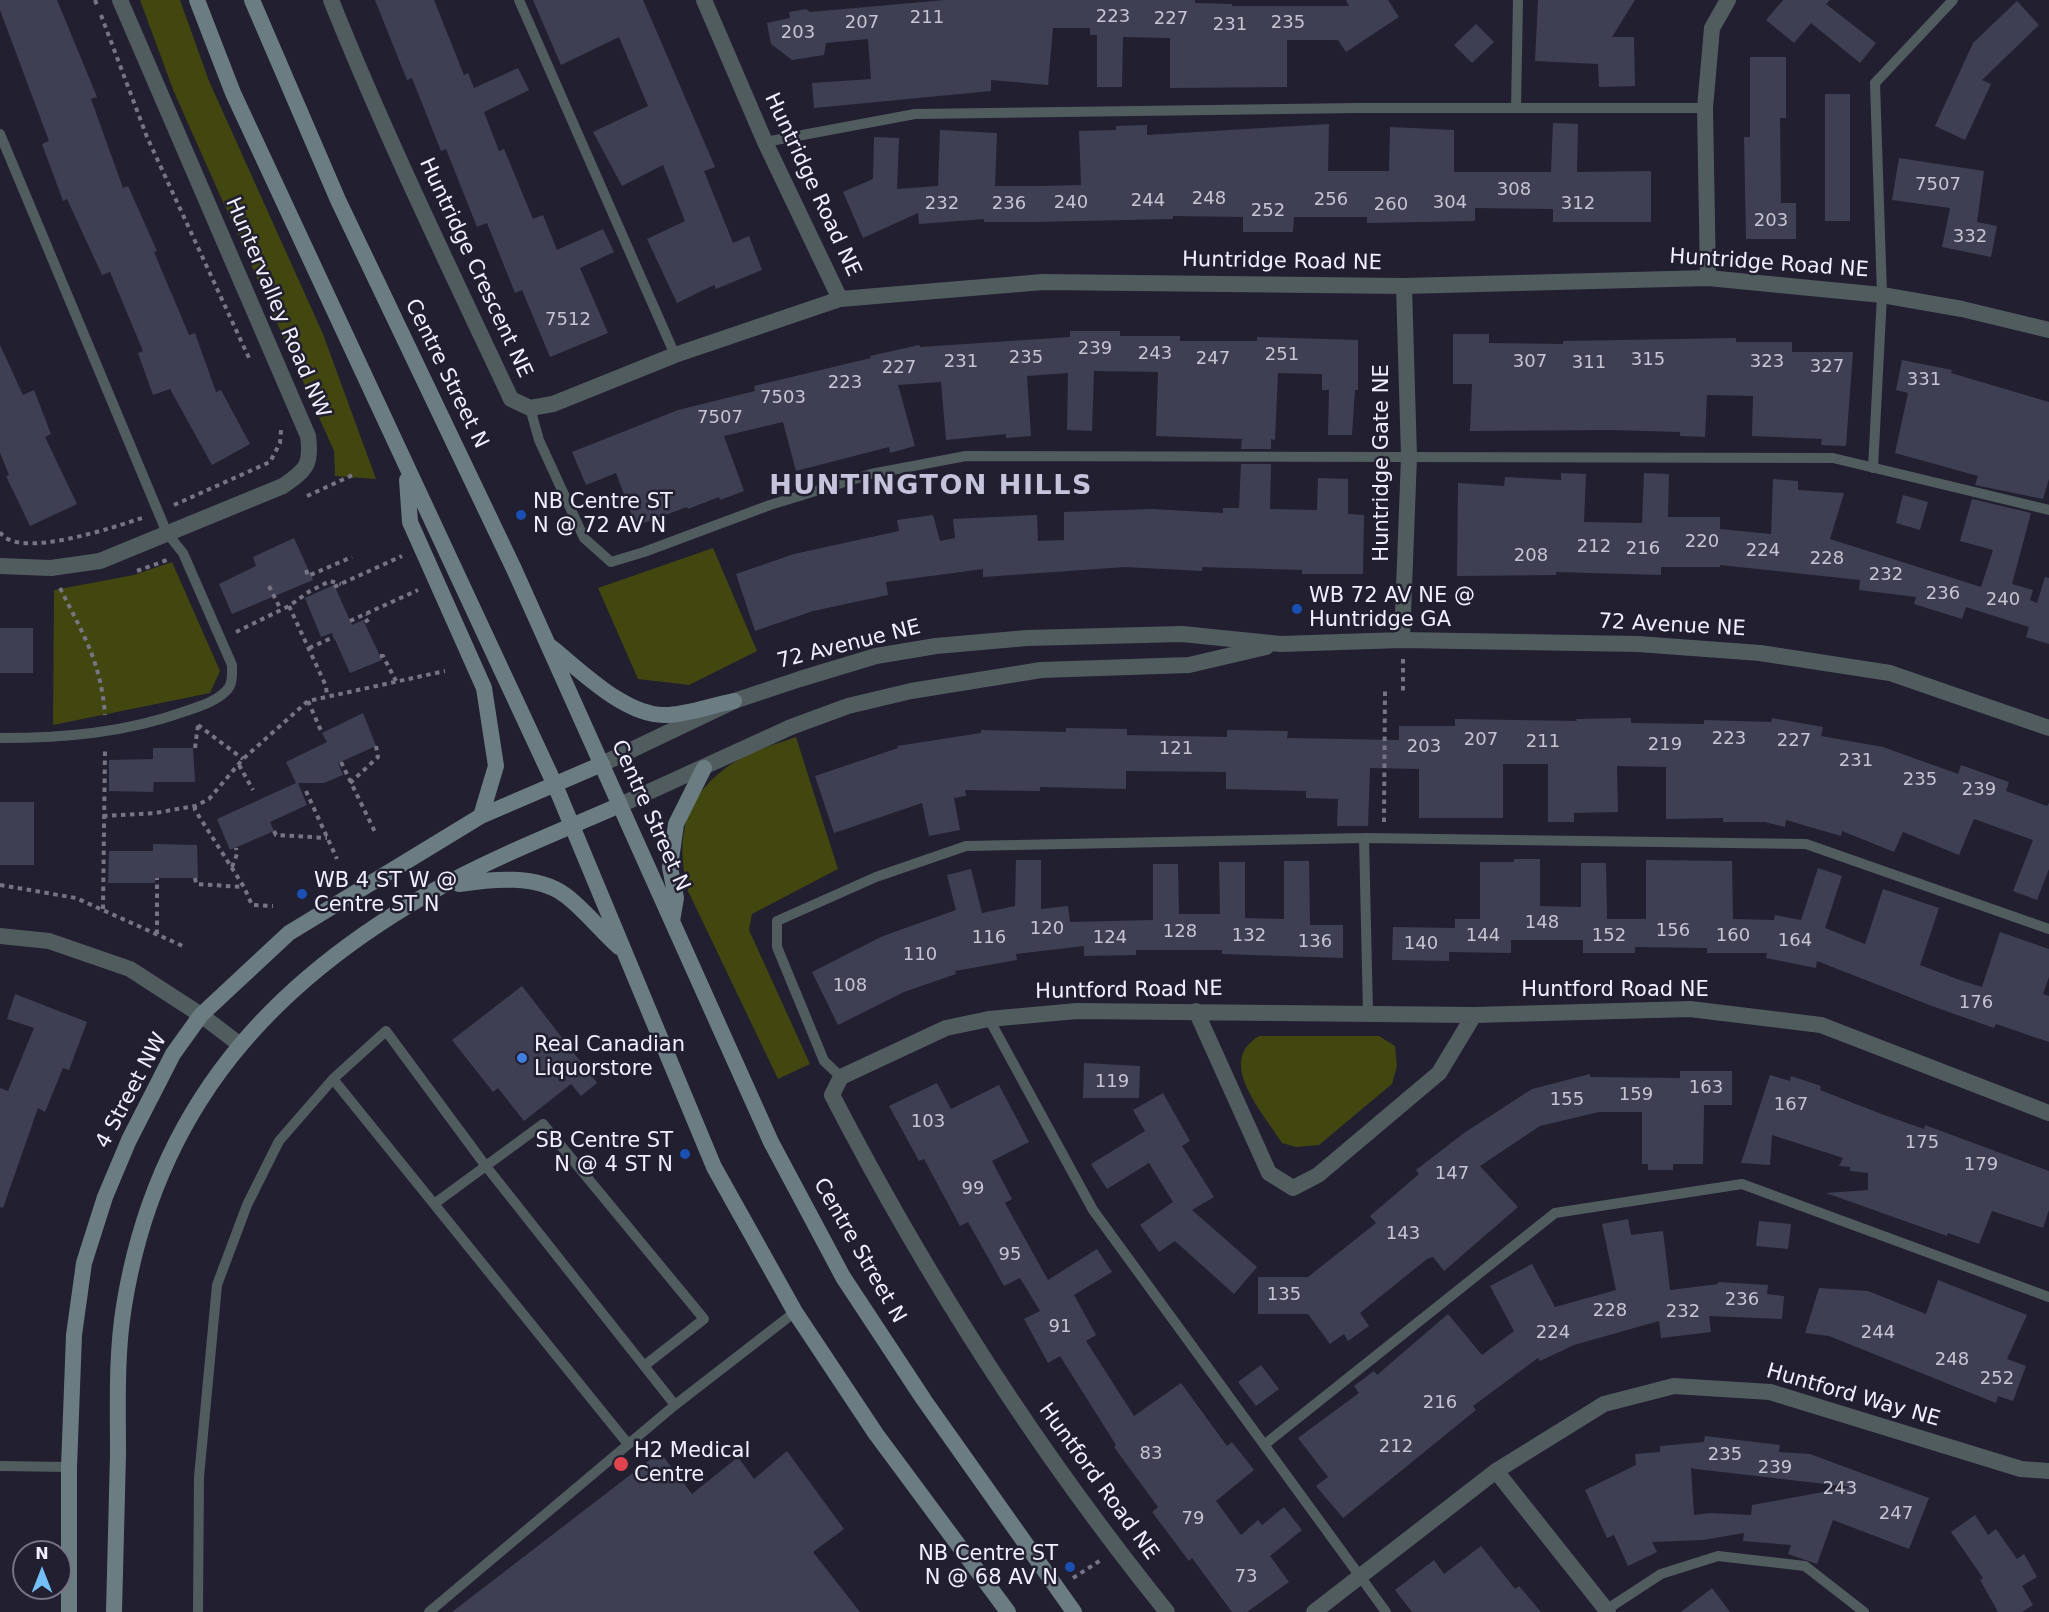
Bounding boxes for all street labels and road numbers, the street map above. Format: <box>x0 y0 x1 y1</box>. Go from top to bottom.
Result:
street label: Huntridge Road NE <box>758 89 866 281</box>
street label: Huntridge Crescent NE <box>413 154 537 382</box>
street label: Huntervalley Road NW <box>219 194 335 422</box>
street label: Huntridge Road NE <box>1669 244 1869 284</box>
street label: Huntridge Road NE <box>1182 248 1382 276</box>
street label: Centre Street N <box>399 295 493 453</box>
street label: Huntridge Gate NE <box>1370 364 1396 562</box>
street label: 72 Avenue NE <box>1598 610 1746 642</box>
street label: 72 Avenue NE <box>775 615 923 675</box>
street label: Centre Street N <box>605 736 695 896</box>
street label: Huntford Road NE <box>1035 977 1223 1005</box>
street label: Huntford Road NE <box>1521 978 1709 1004</box>
street label: 4 Street NW <box>91 1029 173 1153</box>
street label: Centre Street N <box>807 1174 911 1328</box>
street label: Huntford Way NE <box>1763 1359 1943 1433</box>
street label: Huntford Road NE <box>1033 1399 1163 1565</box>

